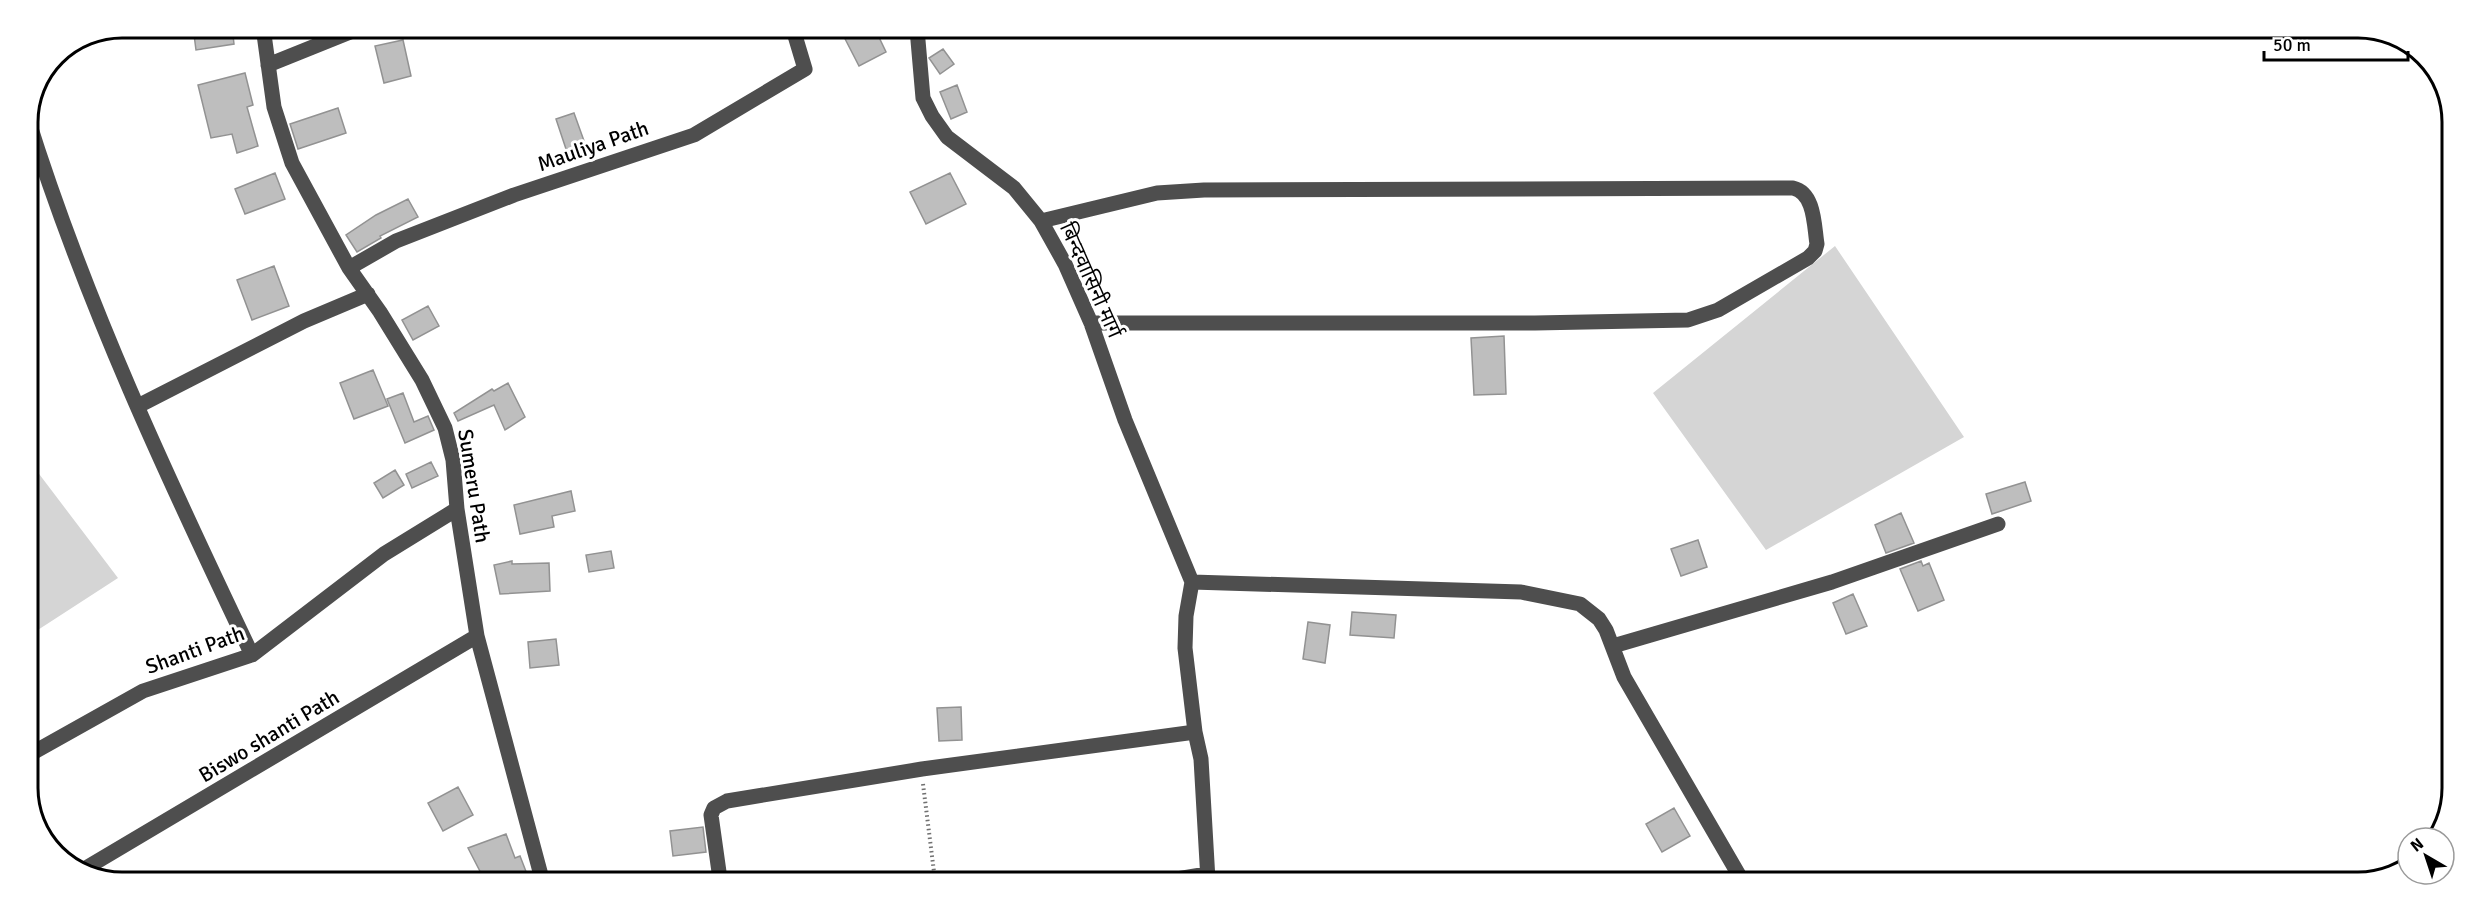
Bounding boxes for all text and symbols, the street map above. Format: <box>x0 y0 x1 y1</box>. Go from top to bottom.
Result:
scale bar <box>2264 24 2408 62</box>
text: 50 m <box>2273 34 2311 56</box>
street label: Mauliya Path <box>534 115 652 177</box>
street label: बिन्दवासिनी मार्ग <box>1054 218 1128 343</box>
street label: Sumeru Path <box>452 427 496 545</box>
street label: Shanti Path <box>142 620 248 680</box>
street label: Biswo shanti Path <box>194 684 344 788</box>
north arrow <box>2396 826 2456 886</box>
text: N <box>2407 834 2428 856</box>

